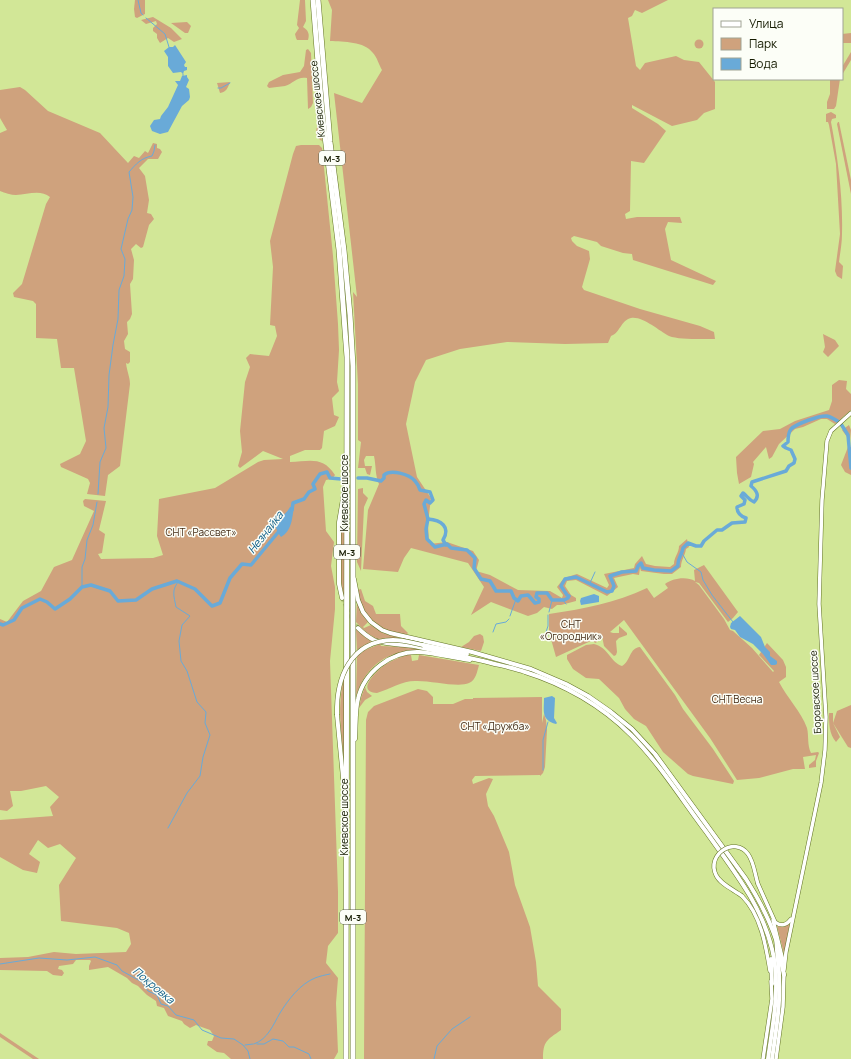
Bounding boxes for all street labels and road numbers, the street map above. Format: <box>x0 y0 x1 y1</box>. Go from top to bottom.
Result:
street label: Киевское шоссе <box>306 60 328 138</box>
road number: М-3 <box>319 151 345 165</box>
street label: Киевское шоссе <box>337 454 351 532</box>
road number: М-3 <box>334 545 360 559</box>
street label: Боровское шоссе <box>806 650 824 734</box>
street label: Киевское шоссе <box>337 778 351 856</box>
road number: М-3 <box>340 910 366 924</box>

